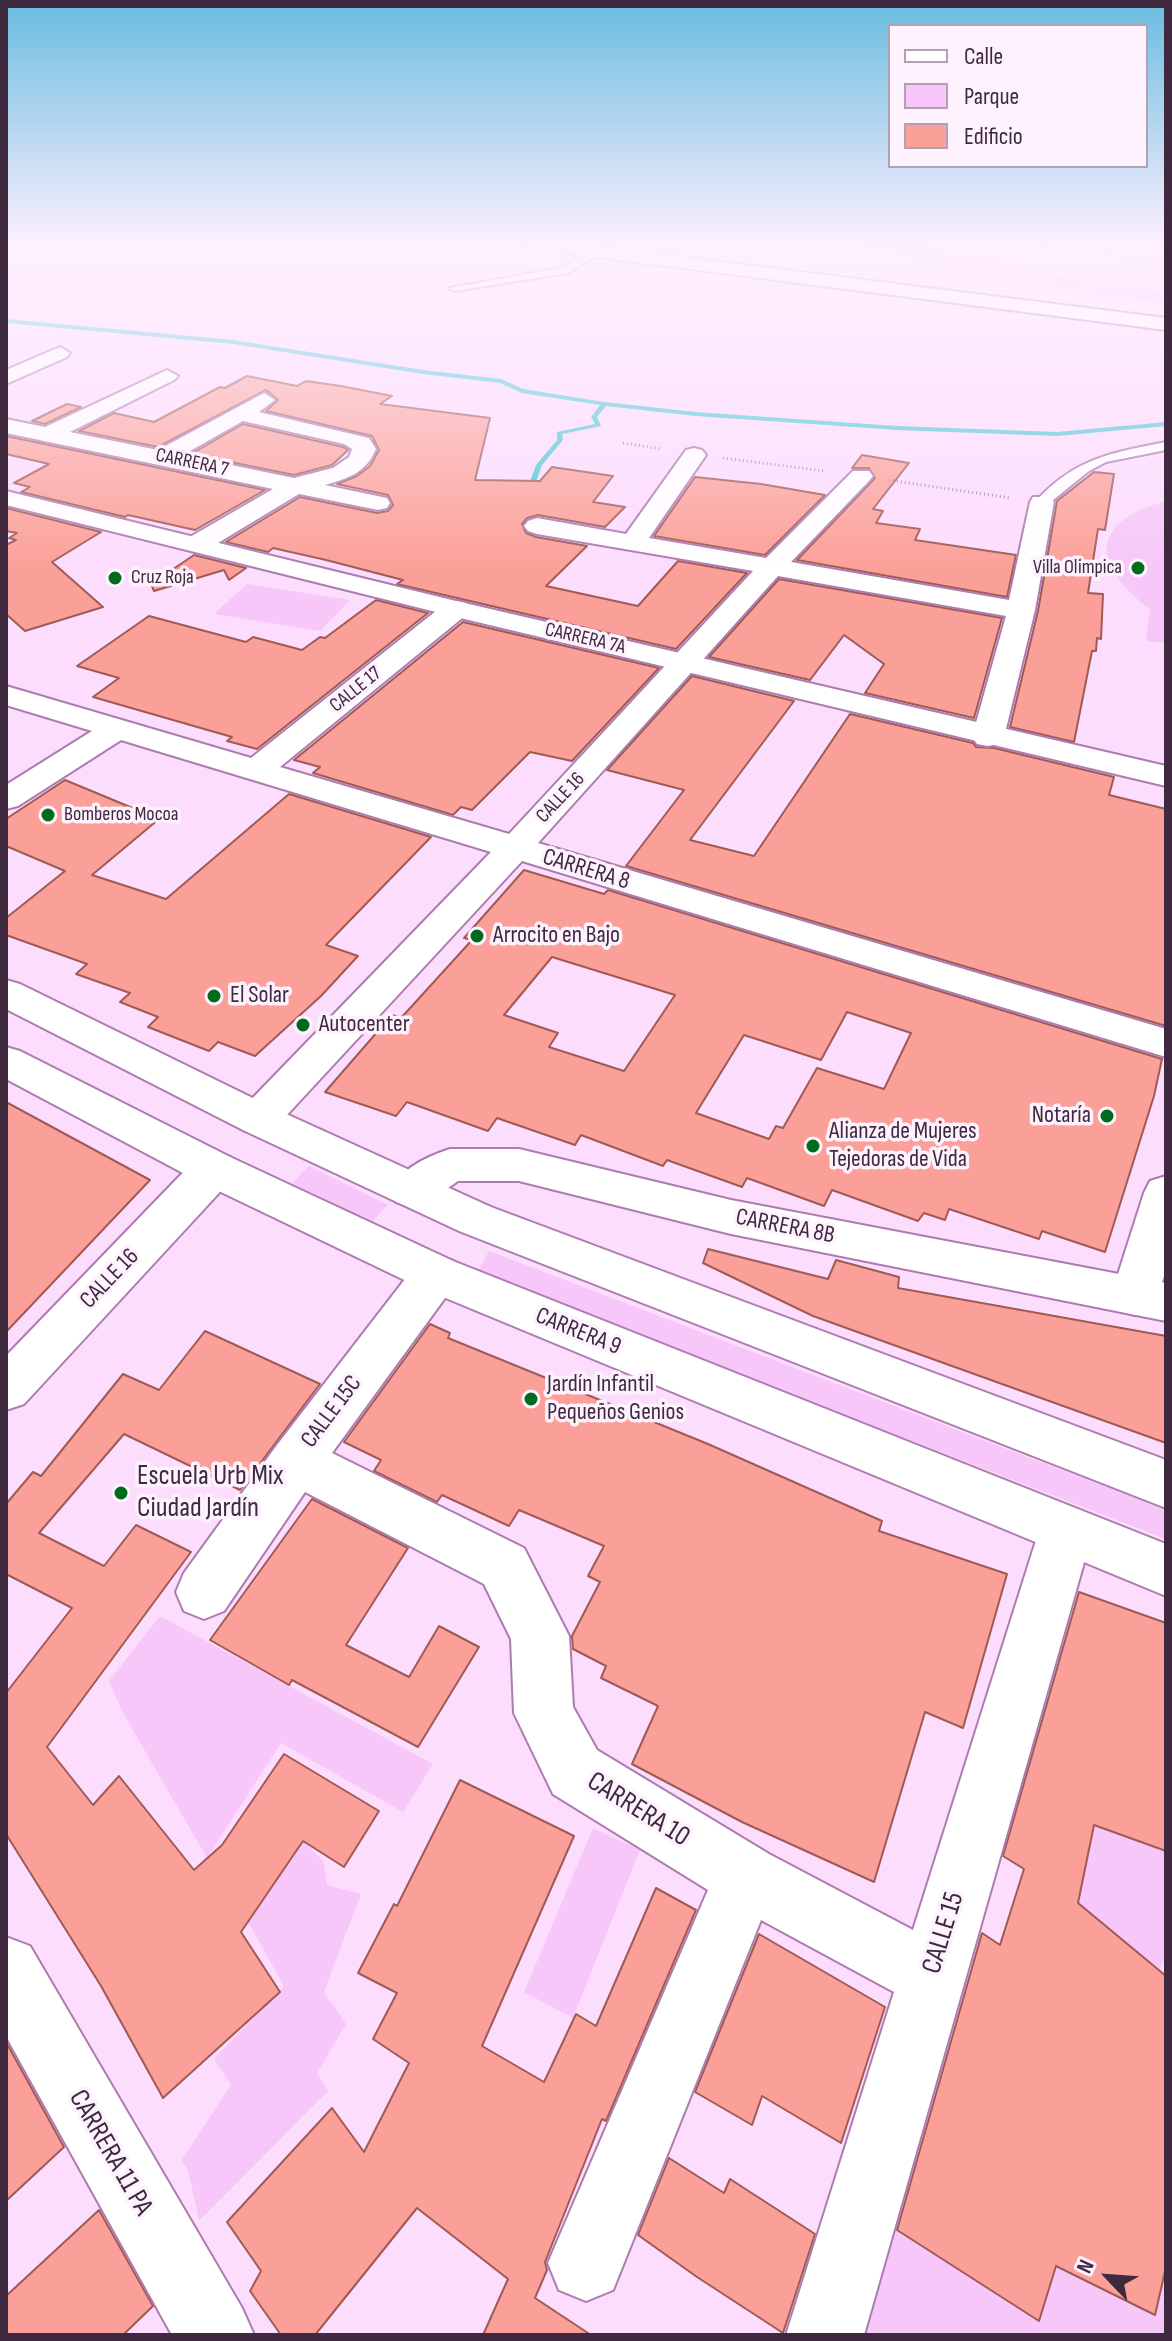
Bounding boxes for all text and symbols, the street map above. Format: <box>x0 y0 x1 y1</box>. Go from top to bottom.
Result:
legend <box>888 24 1148 168</box>
text: Calle <box>964 42 1003 71</box>
text: Parque <box>964 82 1019 111</box>
text: Edificio <box>964 122 1023 151</box>
street label: CARRERA 7 <box>153 444 231 482</box>
place label: Villa Olimpica <box>1033 556 1122 580</box>
marker: Villa Olimpica <box>1129 559 1147 577</box>
place label: Cruz Roja <box>131 566 194 590</box>
marker: Cruz Roja <box>106 569 124 587</box>
street label: CARRERA 7A <box>542 618 628 660</box>
street label: CALLE 17 <box>325 662 387 718</box>
street label: CALLE 16 <box>532 768 590 828</box>
place label: Bomberos Mocoa <box>64 803 179 827</box>
marker: Bomberos Mocoa <box>39 806 57 824</box>
street label: CARRERA 8 <box>539 843 633 897</box>
place label: Arrocito en Bajo <box>493 922 620 950</box>
marker: Arrocito en Bajo <box>468 927 486 945</box>
place label: El Solar <box>230 982 289 1010</box>
marker: El Solar <box>205 987 223 1005</box>
place label: Autocenter <box>319 1011 410 1039</box>
marker: Autocenter <box>294 1016 312 1034</box>
place label: Notaría <box>1032 1102 1091 1130</box>
marker: Notaría <box>1098 1107 1116 1125</box>
place label: Alianza de Mujeres Tejedoras de Vida <box>829 1118 977 1174</box>
marker: Alianza de Mujeres Tejedoras de Vida <box>804 1137 822 1155</box>
street label: CARRERA 8B <box>733 1203 837 1251</box>
street label: CALLE 16 <box>75 1243 145 1315</box>
street label: CARRERA 9 <box>531 1302 625 1362</box>
street label: CALLE 15C <box>296 1370 368 1454</box>
place label: Jardín Infantil Pequeños Genios <box>547 1371 684 1427</box>
marker: Jardín Infantil Pequeños Genios <box>522 1390 540 1408</box>
place label: Escuela Urb Mix Ciudad Jardín <box>137 1460 283 1526</box>
marker: Escuela Urb Mix Ciudad Jardín <box>112 1484 130 1502</box>
street label: CARRERA 10 <box>581 1765 695 1855</box>
street label: CALLE 15 <box>916 1888 972 1978</box>
street label: CARRERA 11 PA <box>61 2084 159 2222</box>
north arrow <box>1068 2237 1148 2317</box>
text: N <box>1071 2256 1101 2278</box>

